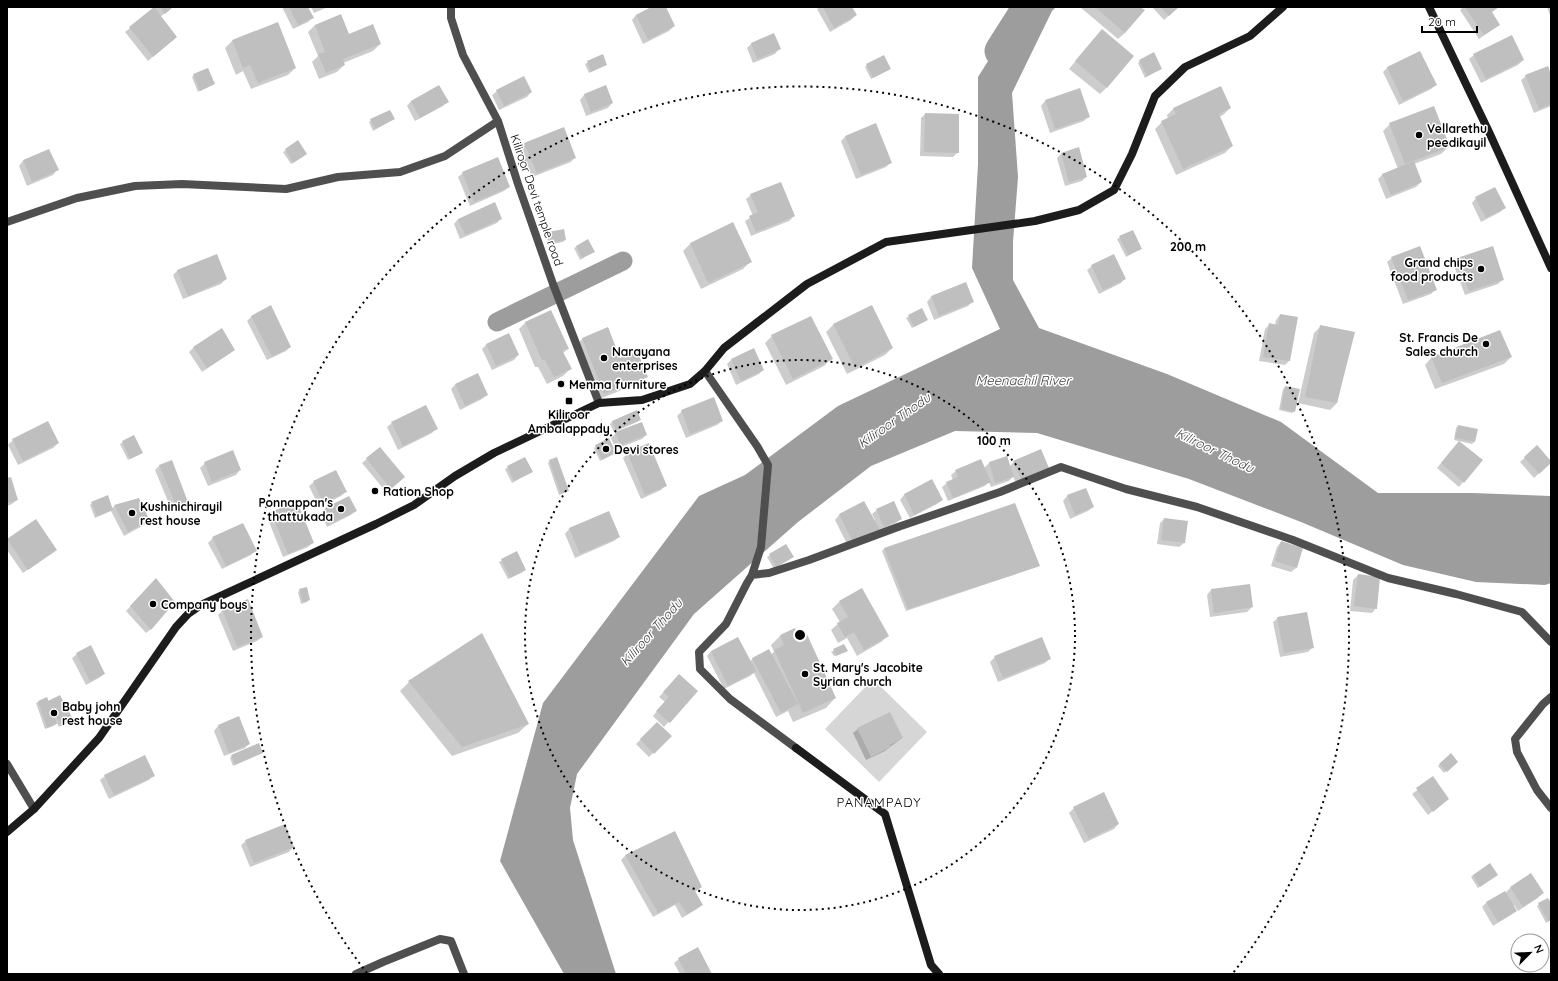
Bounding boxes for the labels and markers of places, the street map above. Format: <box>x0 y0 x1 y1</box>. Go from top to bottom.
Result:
place label: Vellarethu peedikayil <box>1427 121 1487 150</box>
marker: Vellarethu peedikayil <box>1414 130 1424 140</box>
place label: Grand chips food products <box>1390 255 1473 284</box>
marker: Grand chips food products <box>1476 264 1486 274</box>
place label: St. Francis De Sales church <box>1399 330 1478 359</box>
marker: St. Francis De Sales church <box>1481 339 1491 349</box>
place label: Narayana enterprises <box>612 344 678 373</box>
marker: Narayana enterprises <box>599 353 609 363</box>
place label: Menma furniture <box>569 377 666 392</box>
marker: Menma furniture <box>556 379 566 389</box>
marker: Kiliroor Ambalappady <box>564 396 574 406</box>
place label: Kiliroor Ambalappady <box>528 407 610 436</box>
place label: Devi stores <box>614 442 679 457</box>
marker: Devi stores <box>601 444 611 454</box>
place label: Ration Shop <box>383 484 454 499</box>
marker: Ration Shop <box>370 486 380 496</box>
place label: Ponnappan's thattukada <box>258 495 333 524</box>
place label: Kushinichirayil rest house <box>140 499 222 528</box>
marker: Ponnappan's thattukada <box>336 504 346 514</box>
marker: Kushinichirayil rest house <box>127 508 137 518</box>
place label: Company boys <box>161 597 248 612</box>
marker: Company boys <box>148 599 158 609</box>
centre of rings <box>793 628 807 642</box>
place label: St. Mary's Jacobite Syrian church <box>813 660 923 689</box>
marker: St. Mary's Jacobite Syrian church <box>800 669 810 679</box>
place label: Baby john rest house <box>62 699 123 728</box>
marker: Baby john rest house <box>49 708 59 718</box>

